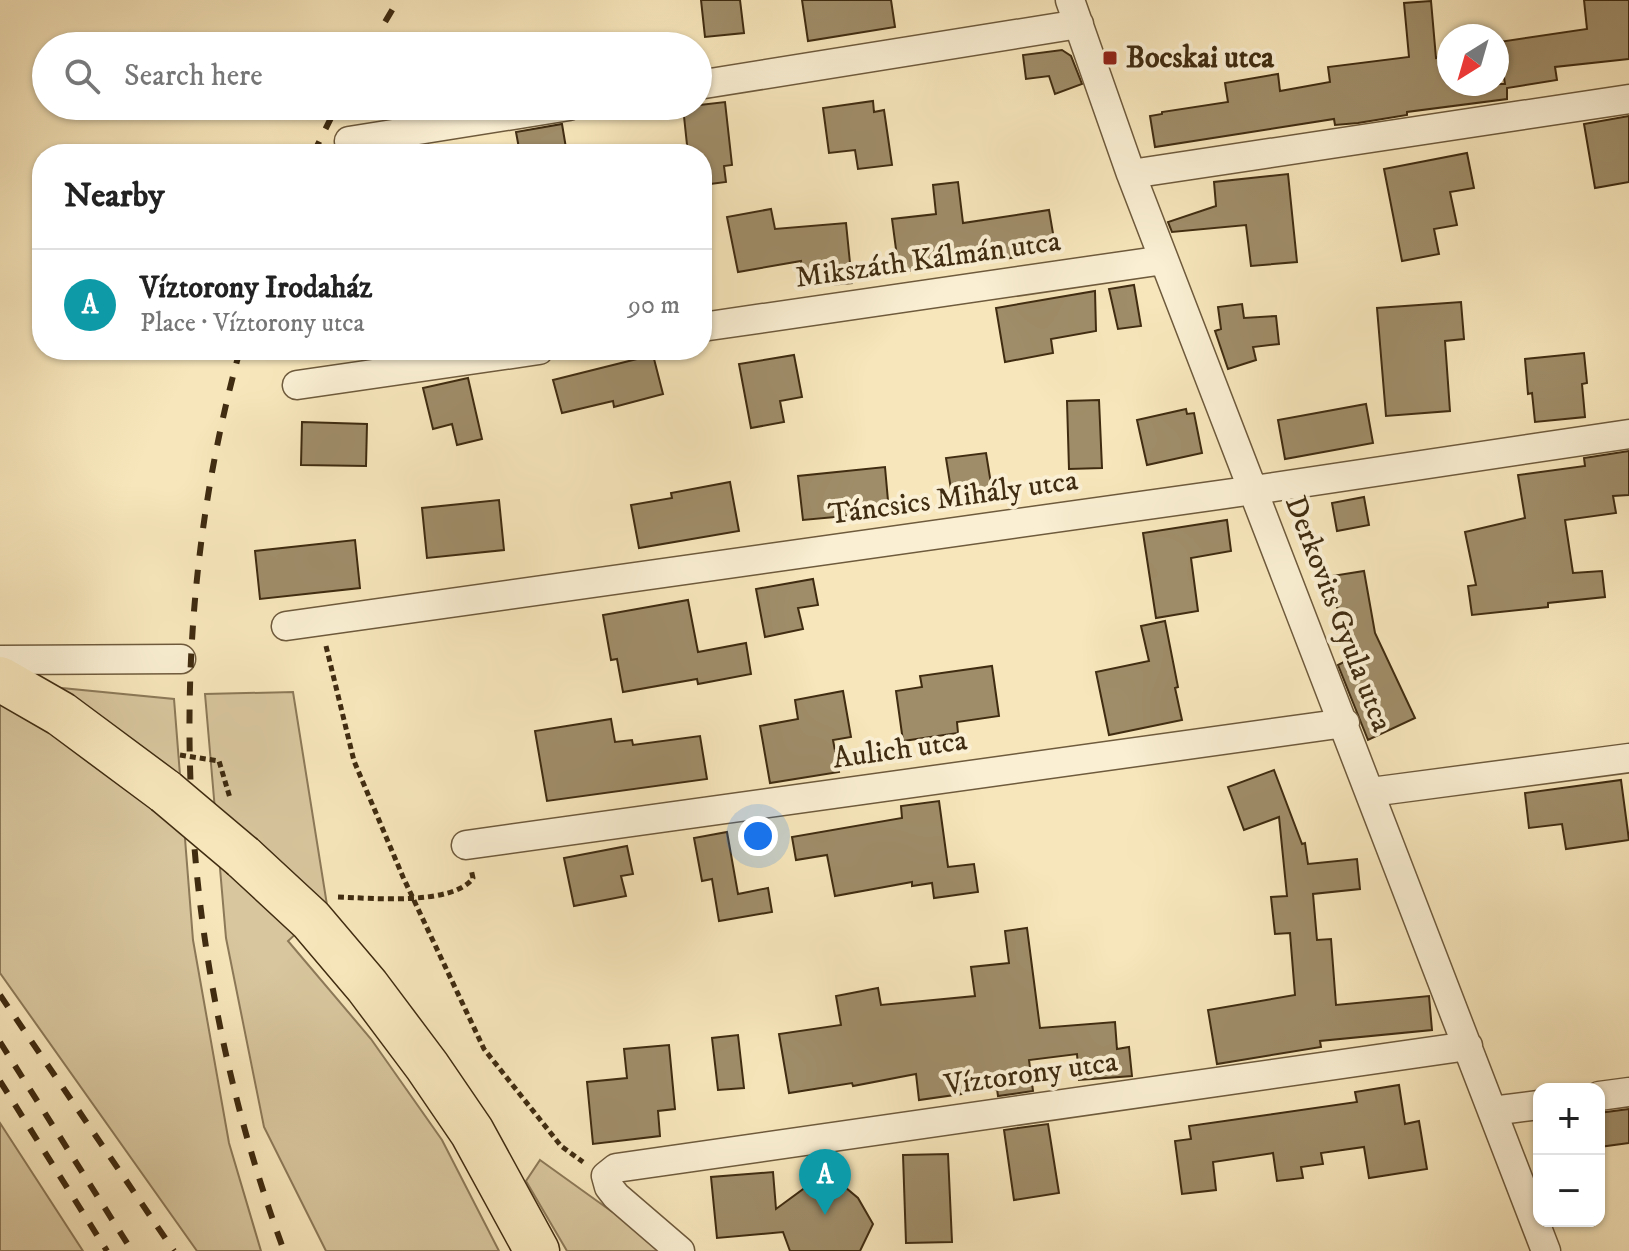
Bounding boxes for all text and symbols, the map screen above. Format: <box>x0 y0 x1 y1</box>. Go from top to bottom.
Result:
north arrow <box>1437 24 1509 96</box>
search box <box>32 32 712 120</box>
place label: Bocskai utca <box>1126 40 1275 77</box>
marker: Bocskai utca <box>1101 49 1119 67</box>
icon: search <box>60 54 104 98</box>
text: Search here <box>124 58 263 95</box>
text: Nearby <box>64 175 165 217</box>
street label: Mikszáth Kálmán utca <box>793 223 1063 297</box>
text: Víztorony Irodaház <box>140 270 372 307</box>
text: A <box>82 289 98 322</box>
text: 90 m <box>628 289 680 322</box>
text: Place · Víztorony utca <box>140 307 365 340</box>
street label: Táncsics Mihály utca <box>826 462 1080 534</box>
street label: Derkovits Gyula utca <box>1276 491 1400 737</box>
street label: Aulich utca <box>830 722 970 778</box>
your location <box>738 816 778 856</box>
street label: Víztorony utca <box>941 1043 1120 1105</box>
map controls <box>1533 1083 1605 1227</box>
button: + <box>1533 1083 1605 1155</box>
pin: A <box>799 1149 851 1215</box>
button: − <box>1533 1155 1605 1227</box>

